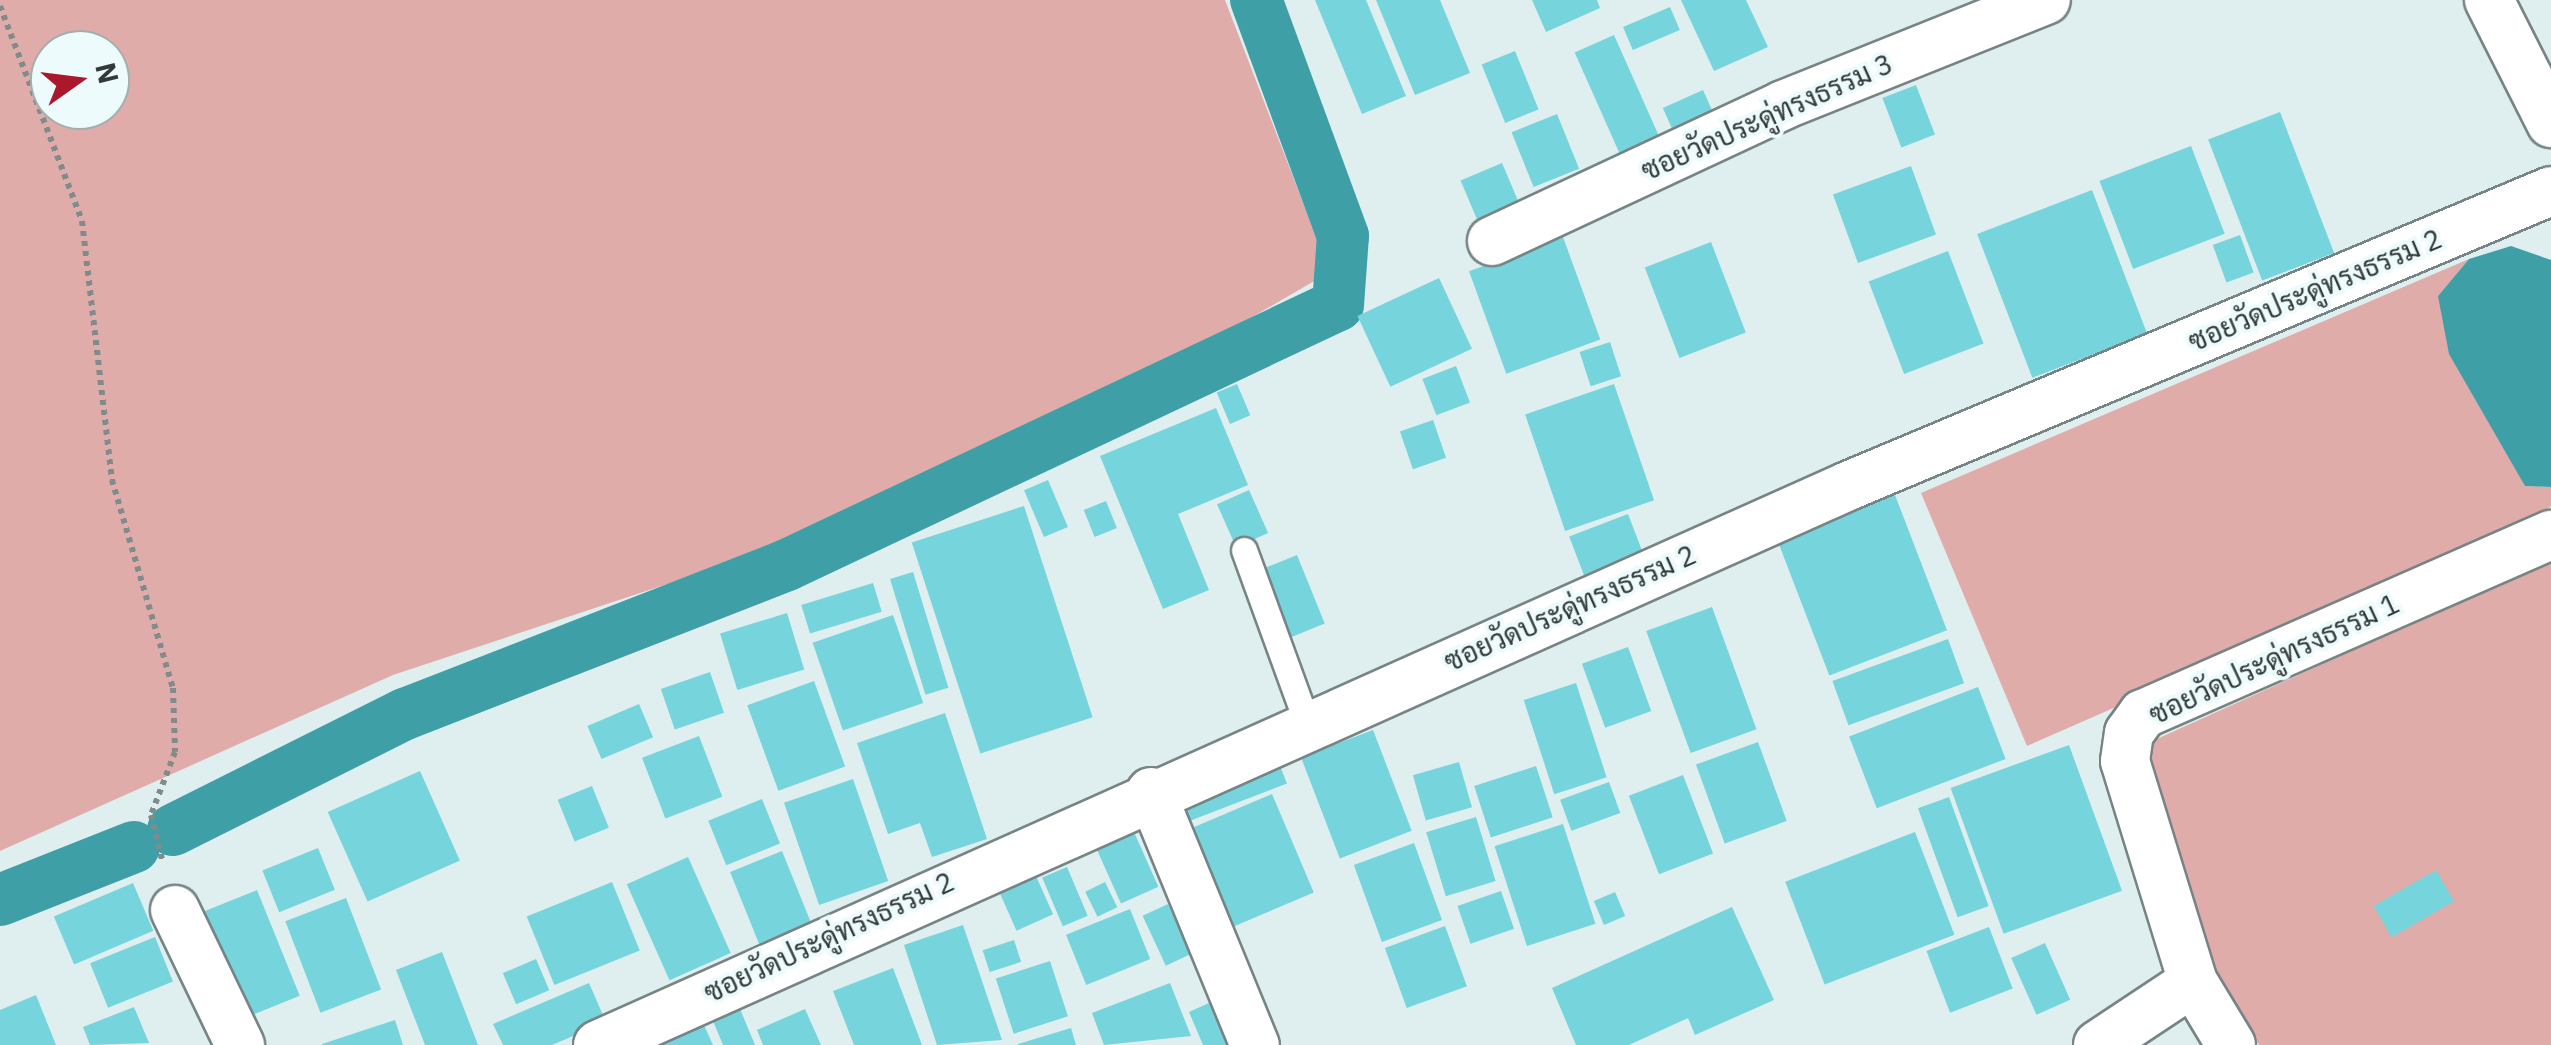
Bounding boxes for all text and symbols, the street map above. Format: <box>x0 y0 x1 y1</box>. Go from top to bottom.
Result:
north arrow <box>30 30 130 130</box>
street label: ซอยวัดประดู่ทรงธรรม 3 <box>1636 46 1898 188</box>
text: N <box>87 59 128 87</box>
street label: ซอยวัดประดู่ทรงธรรม 2 <box>2183 221 2447 359</box>
street label: ซอยวัดประดู่ทรงธรรม 2 <box>1439 537 1701 679</box>
street label: ซอยวัดประดู่ทรงธรรม 1 <box>2144 586 2404 732</box>
street label: ซอยวัดประดู่ทรงธรรม 2 <box>699 864 959 1010</box>

